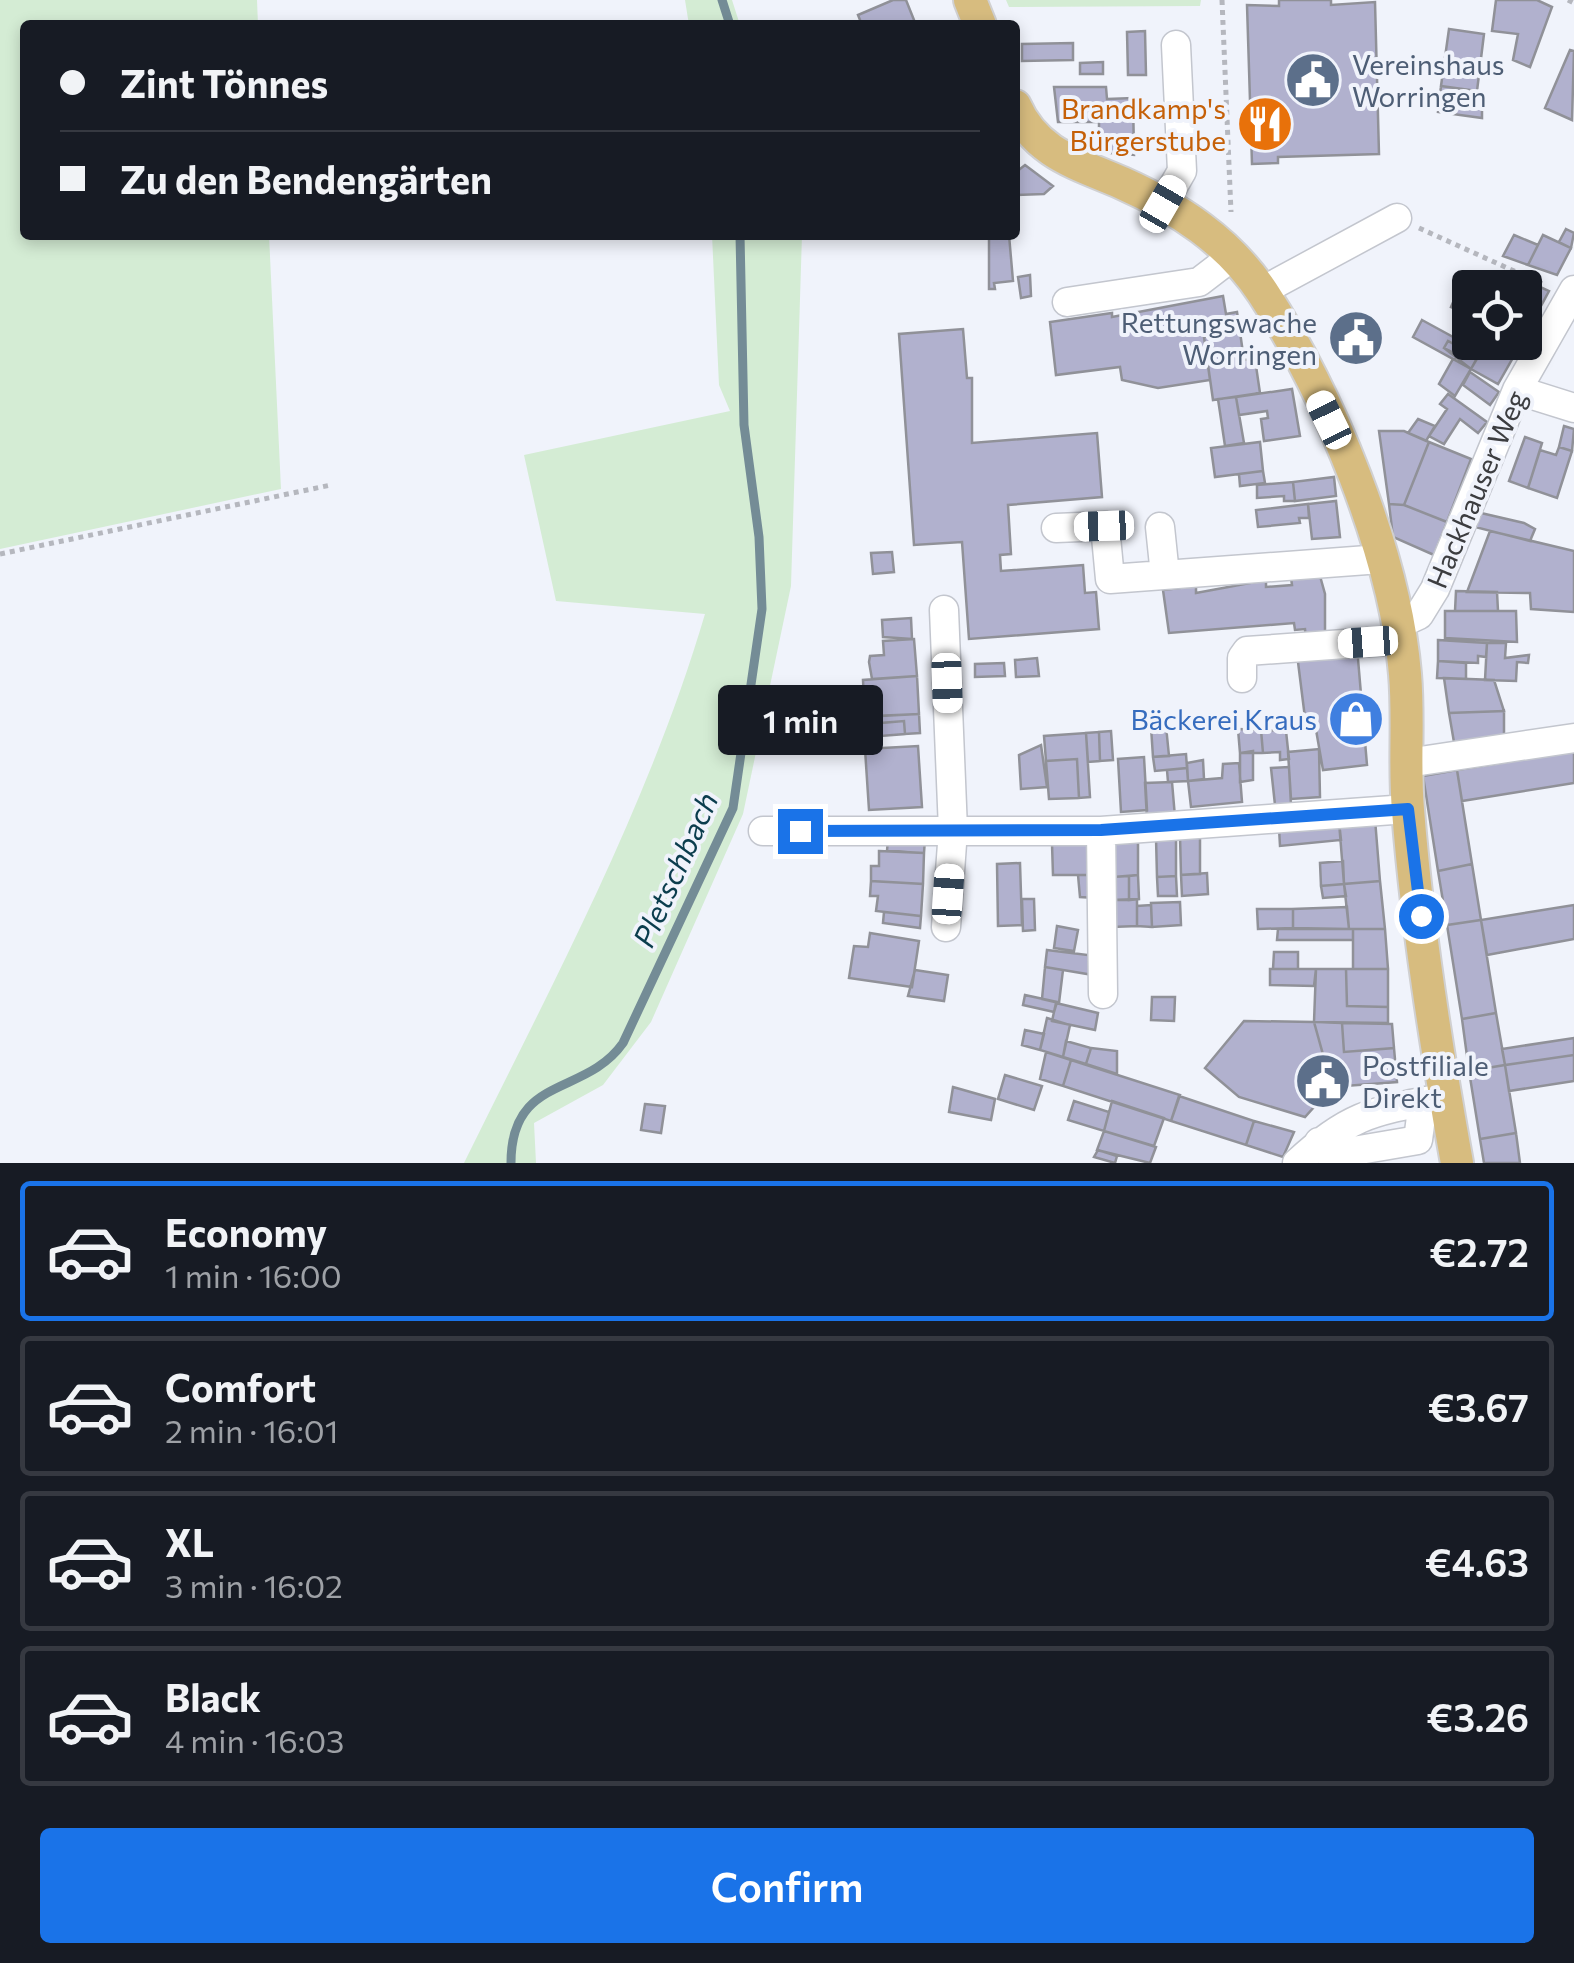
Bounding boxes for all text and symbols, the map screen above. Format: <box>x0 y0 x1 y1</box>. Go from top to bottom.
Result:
place label: Vereinshaus Worringen <box>1352 47 1505 113</box>
public building icon: Vereinshaus Worringen <box>1283 50 1343 110</box>
text: Zint Tönnes <box>120 59 328 106</box>
place label: Brandkamp's Bürgerstube <box>1061 91 1226 157</box>
restaurant icon: Brandkamp's Bürgerstube <box>1235 94 1295 154</box>
text: Zu den Bendengärten <box>120 155 492 202</box>
car <box>1135 171 1191 237</box>
map controls <box>1452 270 1542 360</box>
button: locate <box>1452 270 1542 360</box>
place label: Rettungswache Worringen <box>1121 305 1317 371</box>
public building icon: Rettungswache Worringen <box>1326 308 1386 368</box>
street label: Hackhauser Weg <box>1419 385 1533 593</box>
car <box>1302 386 1356 454</box>
car <box>1073 510 1135 542</box>
car <box>1337 625 1399 659</box>
car <box>931 652 963 714</box>
callout: 1 min <box>718 686 882 756</box>
shop icon: Bäckerei Kraus <box>1326 689 1386 749</box>
text: 1 min <box>763 700 838 740</box>
place label: Bäckerei Kraus <box>1131 702 1317 736</box>
water label: Pletschbach <box>623 786 725 952</box>
route end <box>778 809 823 854</box>
car <box>931 863 965 925</box>
route start <box>1399 894 1444 939</box>
place label: Postfiliale Direkt <box>1362 1048 1489 1114</box>
public building icon: Postfiliale Direkt <box>1293 1051 1353 1111</box>
icon: car <box>45 1206 135 1296</box>
text: Economy <box>165 1208 327 1255</box>
text: €2.72 <box>1429 1228 1529 1275</box>
text: 1 min · 16:00 <box>165 1255 342 1295</box>
icon: car <box>45 1361 135 1451</box>
text: Comfort <box>165 1363 316 1410</box>
text: €3.67 <box>1428 1383 1529 1430</box>
text: 2 min · 16:01 <box>165 1410 338 1450</box>
icon: car <box>45 1516 135 1606</box>
text: XL <box>165 1518 214 1565</box>
text: €4.63 <box>1425 1538 1529 1585</box>
text: 3 min · 16:02 <box>165 1565 343 1605</box>
icon: car <box>45 1671 135 1761</box>
text: Black <box>165 1673 261 1720</box>
text: €3.26 <box>1427 1693 1529 1740</box>
text: 4 min · 16:03 <box>165 1720 344 1760</box>
button: Confirm <box>40 1828 1534 1943</box>

